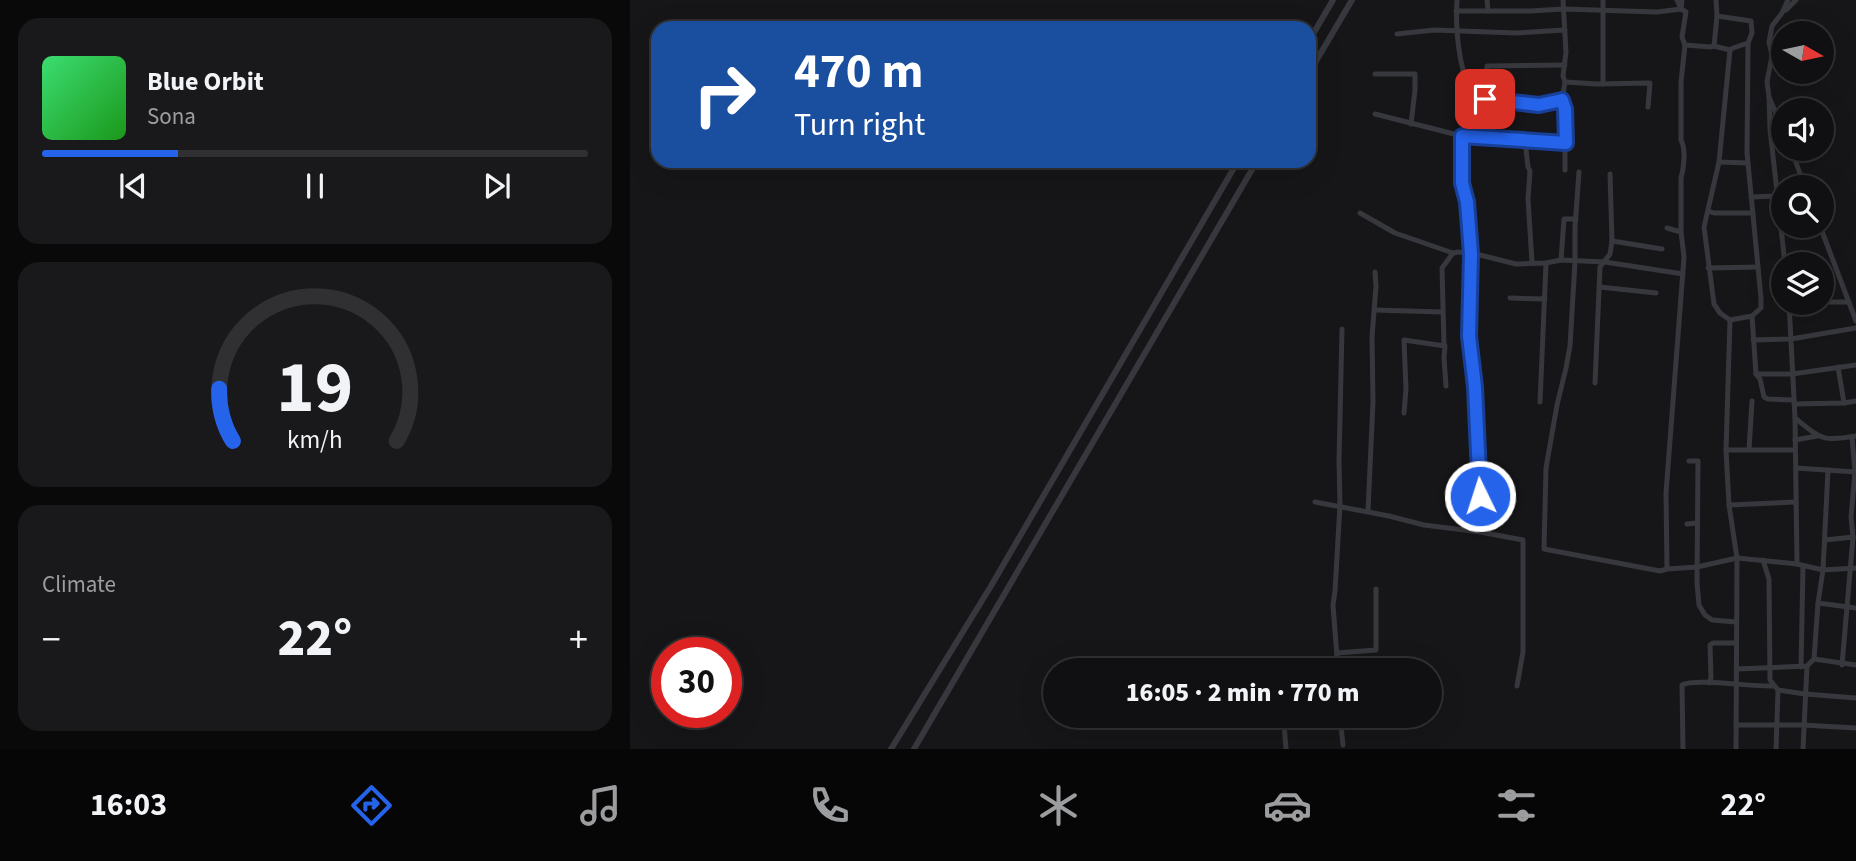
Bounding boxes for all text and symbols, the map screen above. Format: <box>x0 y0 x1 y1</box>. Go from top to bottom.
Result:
north arrow <box>1771 21 1834 84</box>
map controls <box>1771 21 1834 315</box>
text: 470 m <box>794 37 923 107</box>
icon: right <box>679 49 770 140</box>
text: Blue Orbit <box>147 63 264 100</box>
pin <box>1455 69 1515 129</box>
icon: arrive <box>1466 80 1504 118</box>
button: sound <box>1771 98 1834 161</box>
text: Sona <box>147 100 196 133</box>
text: Turn right <box>794 102 925 148</box>
icon: previous <box>114 167 152 205</box>
icon: pause <box>296 167 334 205</box>
icon: next <box>478 167 516 205</box>
button: search <box>1771 175 1834 238</box>
button: layers <box>1771 252 1834 315</box>
text: 19 <box>277 336 353 440</box>
text: km/h <box>287 421 343 457</box>
position arrow <box>1443 459 1517 533</box>
text: Climate <box>42 568 116 601</box>
text: 22° <box>278 602 352 676</box>
text: − <box>42 613 61 667</box>
text: + <box>569 613 588 667</box>
speed limit sign: 30 <box>651 637 742 728</box>
text: 16:05 · 2 min · 770 m <box>1126 674 1359 711</box>
icon: directions <box>347 781 396 830</box>
icon: music <box>576 781 625 830</box>
icon: phone <box>805 781 854 830</box>
icon: climate <box>1034 781 1083 830</box>
icon: car <box>1263 781 1312 830</box>
icon: filters <box>1492 781 1541 830</box>
text: 16:03 <box>90 782 167 828</box>
text: 22° <box>1720 782 1766 828</box>

